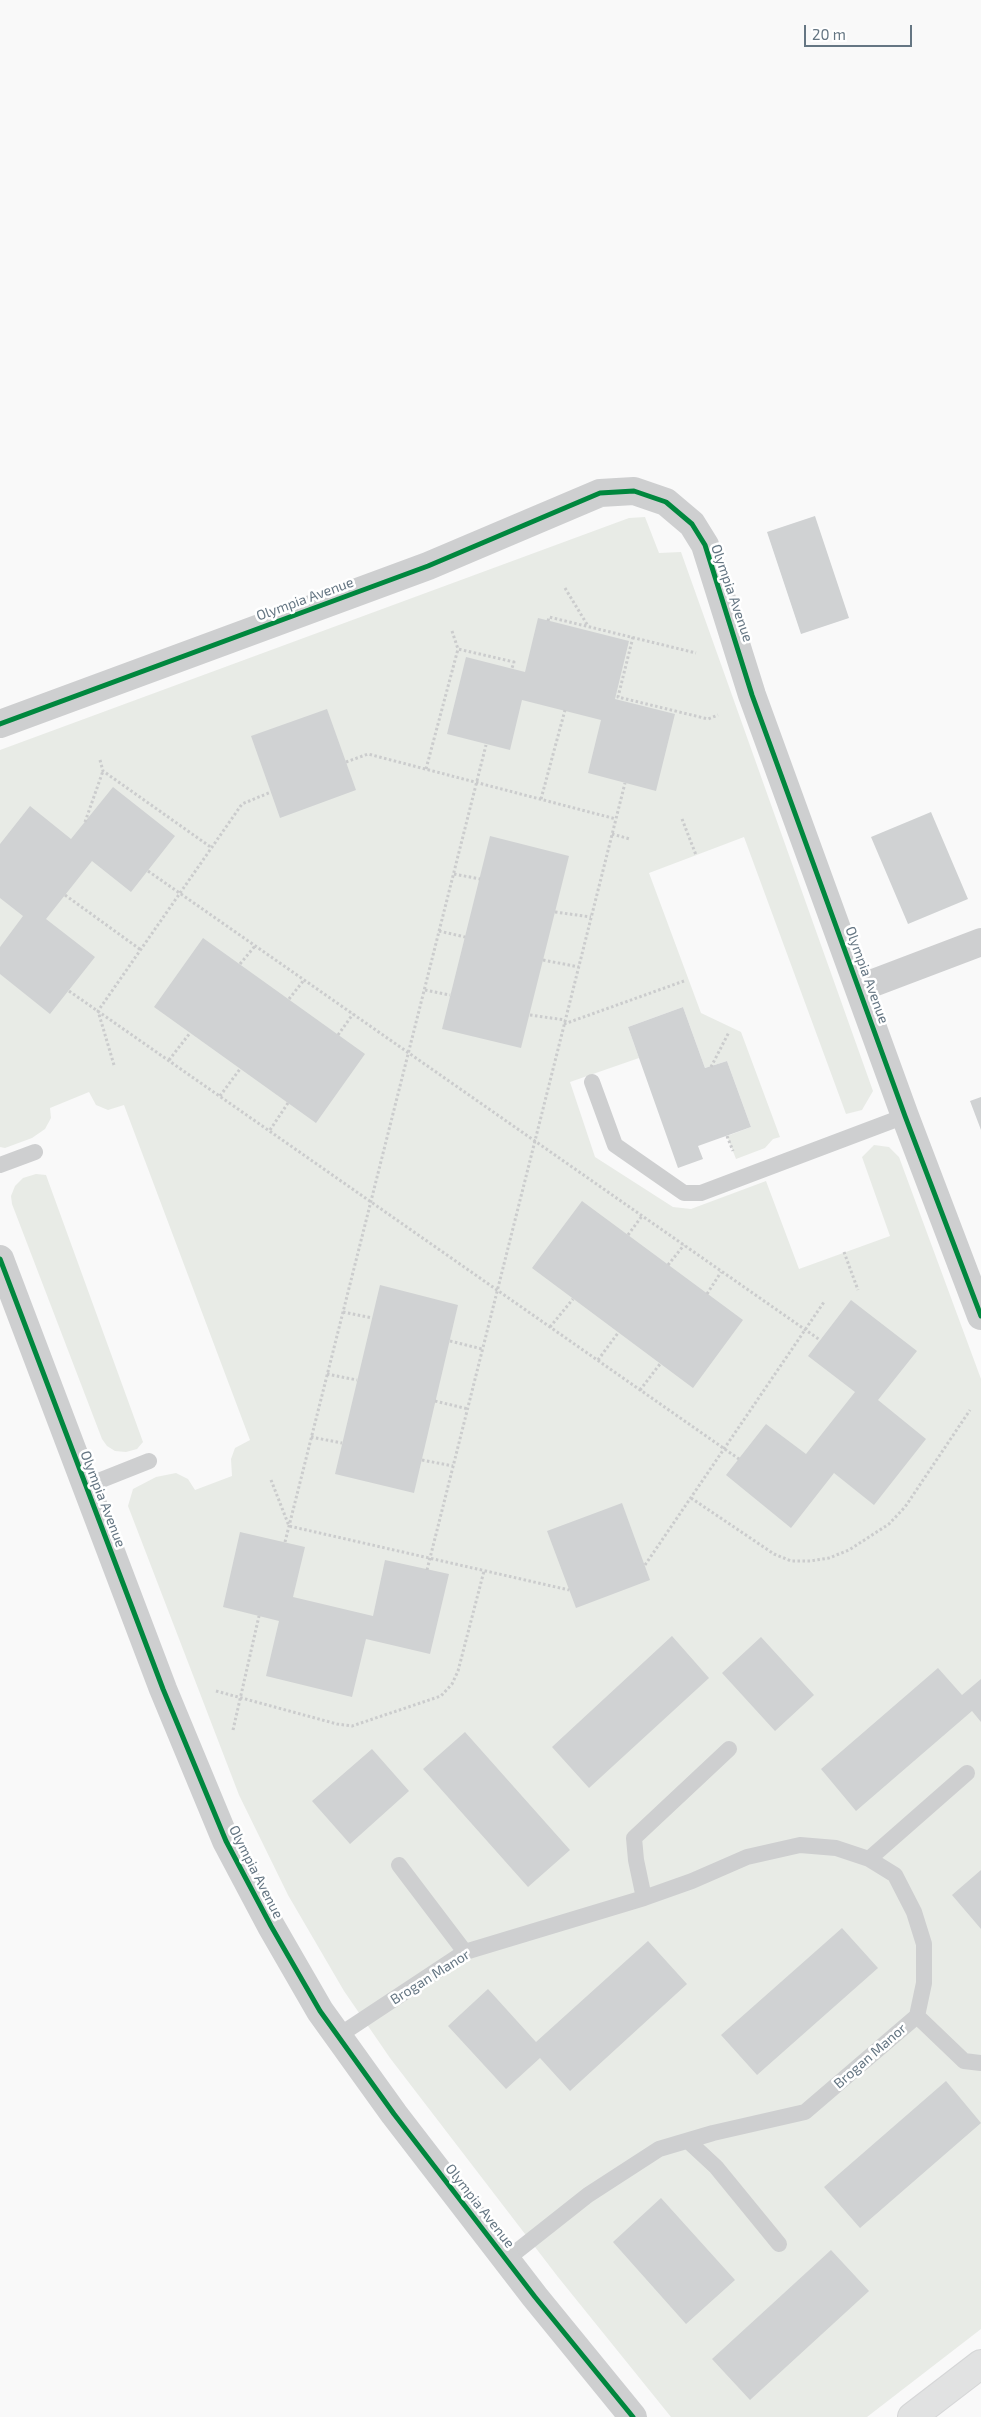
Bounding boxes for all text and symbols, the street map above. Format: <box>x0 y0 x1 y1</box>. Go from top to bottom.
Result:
scale bar <box>806 15 914 47</box>
text: 20 m <box>812 25 846 43</box>
street label: Olympia Avenue <box>707 542 757 644</box>
street label: Olympia Avenue <box>254 574 356 624</box>
street label: Olympia Avenue <box>842 924 892 1026</box>
street label: Olympia Avenue <box>77 1448 129 1550</box>
street label: Olympia Avenue <box>225 1823 287 1921</box>
street label: Brogan Manor <box>387 1946 473 2008</box>
street label: Brogan Manor <box>830 2020 910 2092</box>
street label: Olympia Avenue <box>442 2161 518 2251</box>

